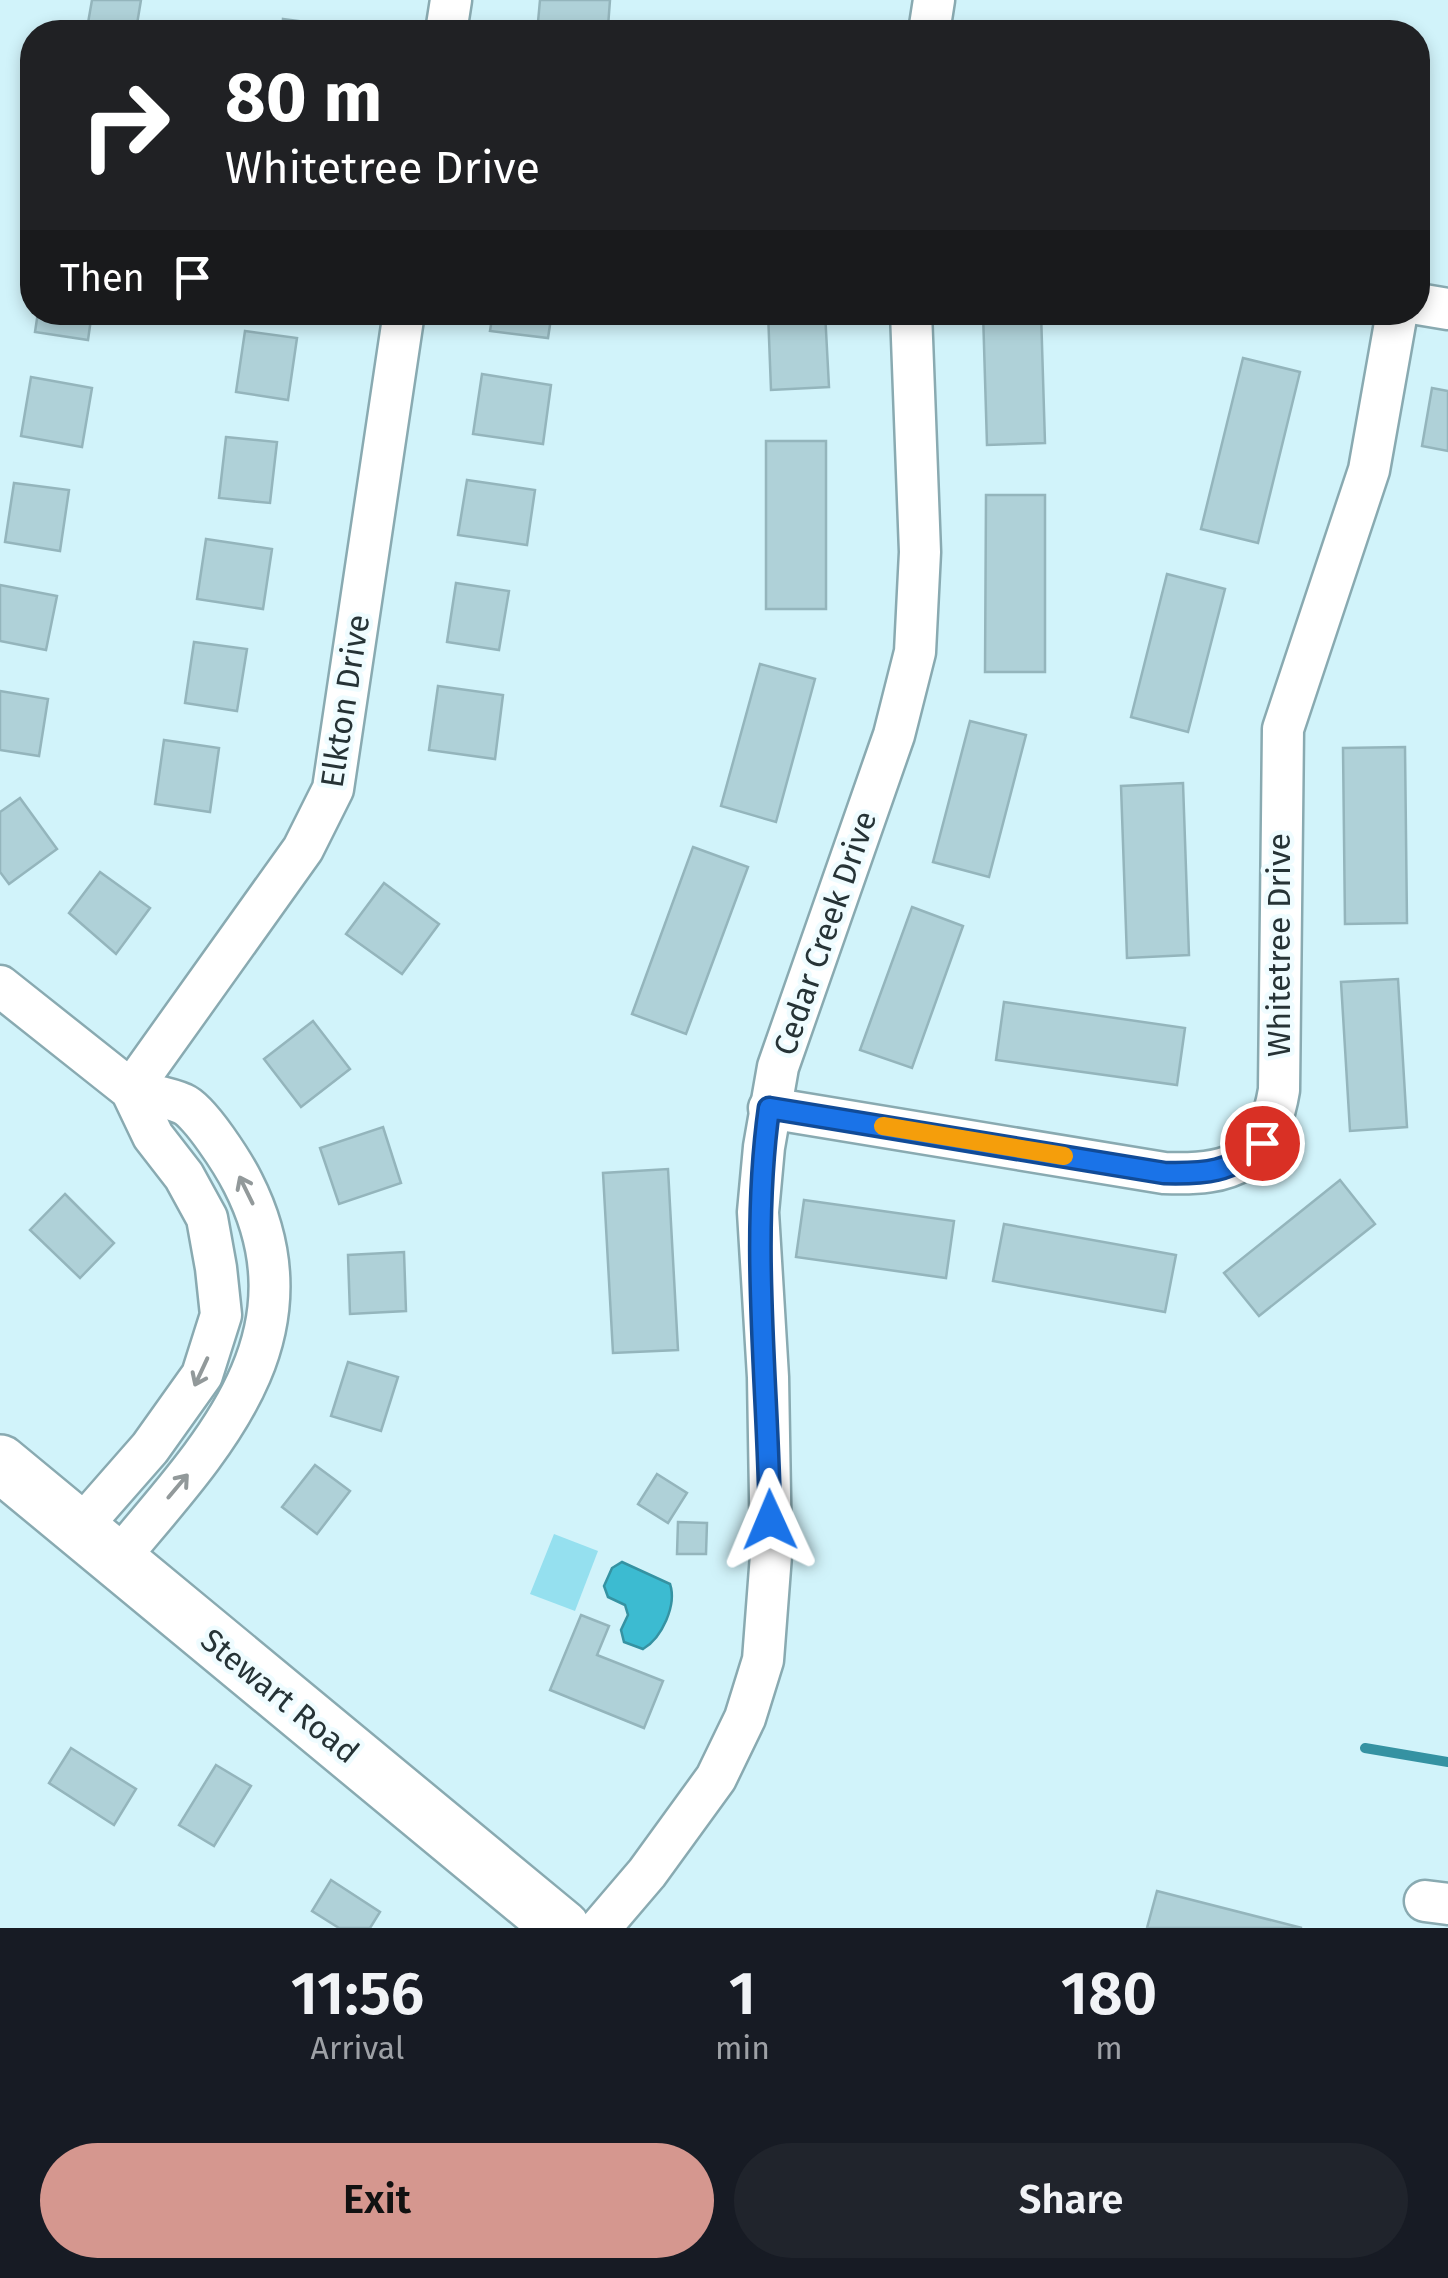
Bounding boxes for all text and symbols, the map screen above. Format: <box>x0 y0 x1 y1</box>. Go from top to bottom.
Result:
text: 80 m <box>225 56 382 140</box>
icon: right <box>60 60 190 190</box>
text: Whitetree Drive <box>225 141 540 195</box>
icon: arrive <box>165 250 220 305</box>
text: Then <box>60 255 145 301</box>
street label: Elkton Drive <box>313 612 377 790</box>
street label: Cedar Creek Drive <box>765 806 885 1060</box>
street label: Whitetree Drive <box>1260 833 1298 1057</box>
pin <box>1220 1101 1305 1186</box>
icon: arrive <box>1235 1116 1290 1171</box>
one-way arrow <box>236 1176 255 1206</box>
one-way arrow <box>190 1356 209 1386</box>
position arrow <box>718 1468 822 1572</box>
one-way arrow <box>167 1474 190 1499</box>
street label: Stewart Road <box>193 1621 367 1771</box>
text: 11:56 <box>291 1958 424 2030</box>
text: 1 <box>729 1958 756 2030</box>
text: 180 <box>1061 1958 1157 2030</box>
text: Arrival <box>311 2029 404 2067</box>
text: min <box>715 2029 770 2067</box>
text: m <box>1095 2029 1123 2067</box>
button: Exit <box>40 2143 714 2258</box>
button: Share <box>734 2143 1408 2258</box>

